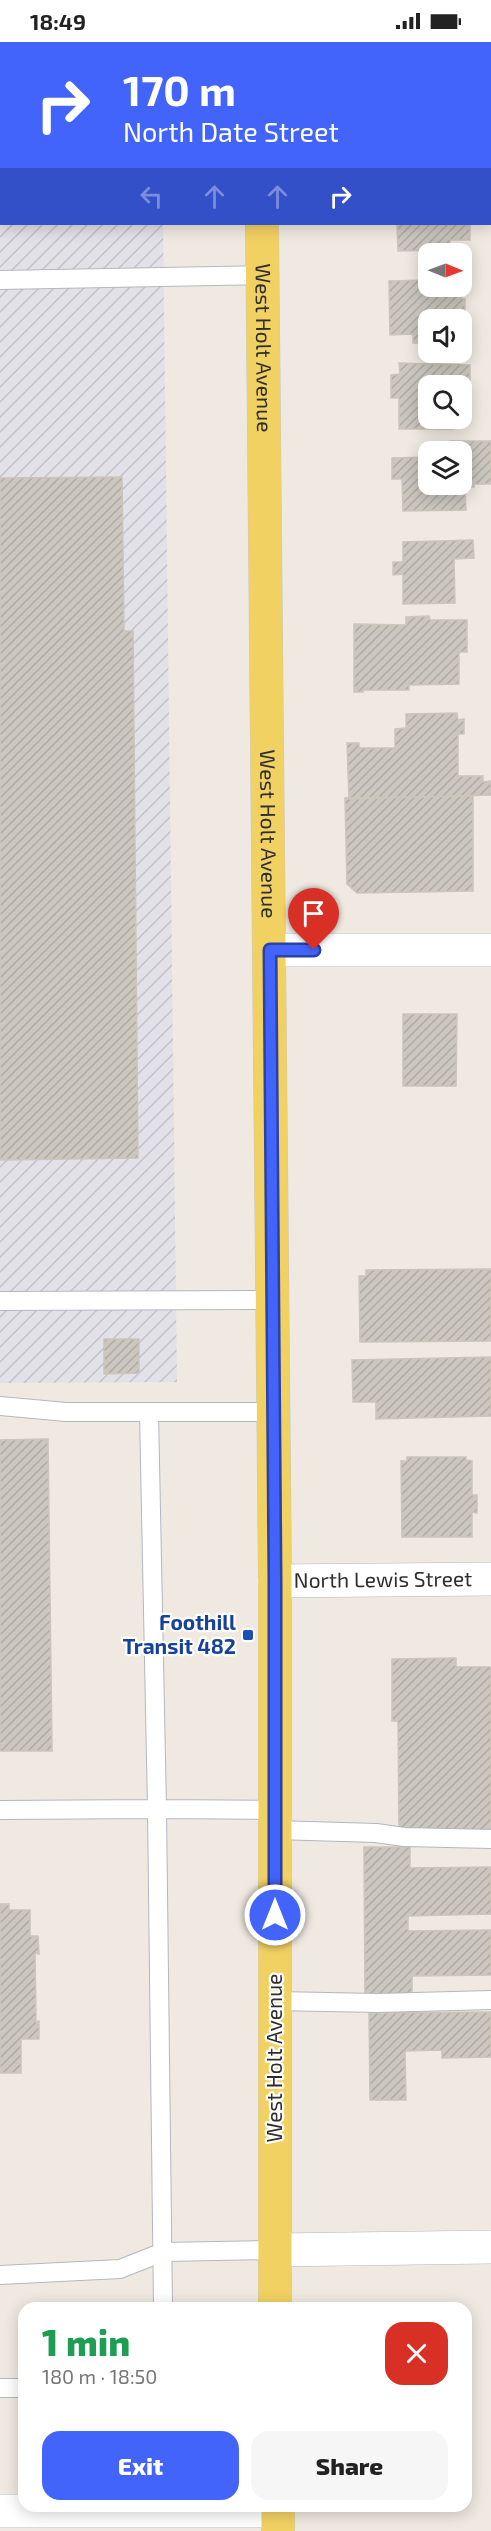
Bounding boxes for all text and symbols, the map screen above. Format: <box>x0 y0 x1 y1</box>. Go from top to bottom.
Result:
text: 18:49 <box>30 8 86 34</box>
text: 170 m <box>123 64 236 114</box>
icon: right <box>24 66 102 144</box>
text: North Date Street <box>123 115 339 147</box>
icon: left <box>135 180 168 213</box>
icon: ahead <box>198 180 231 213</box>
icon: ahead <box>261 180 294 213</box>
icon: right <box>324 180 357 213</box>
north arrow <box>418 243 472 297</box>
map controls <box>418 243 472 495</box>
street label: West Holt Avenue <box>251 263 278 433</box>
button: sound <box>418 309 472 363</box>
button: search <box>418 375 472 429</box>
button: layers <box>418 441 472 495</box>
street label: West Holt Avenue <box>256 749 283 919</box>
pin <box>288 888 339 950</box>
icon: arrive <box>297 897 330 930</box>
street label: North Lewis Street <box>294 1565 472 1592</box>
place label: Foothill Transit 482 <box>123 1609 236 1658</box>
marker: Foothill Transit 482 <box>241 1628 255 1642</box>
position arrow <box>243 1883 307 1947</box>
street label: West Holt Avenue <box>261 1974 286 2142</box>
text: 1 min <box>42 2320 130 2363</box>
button: close <box>385 2322 448 2385</box>
text: 180 m · 18:50 <box>42 2364 157 2388</box>
button: Exit <box>42 2431 239 2500</box>
button: Share <box>251 2431 448 2500</box>

